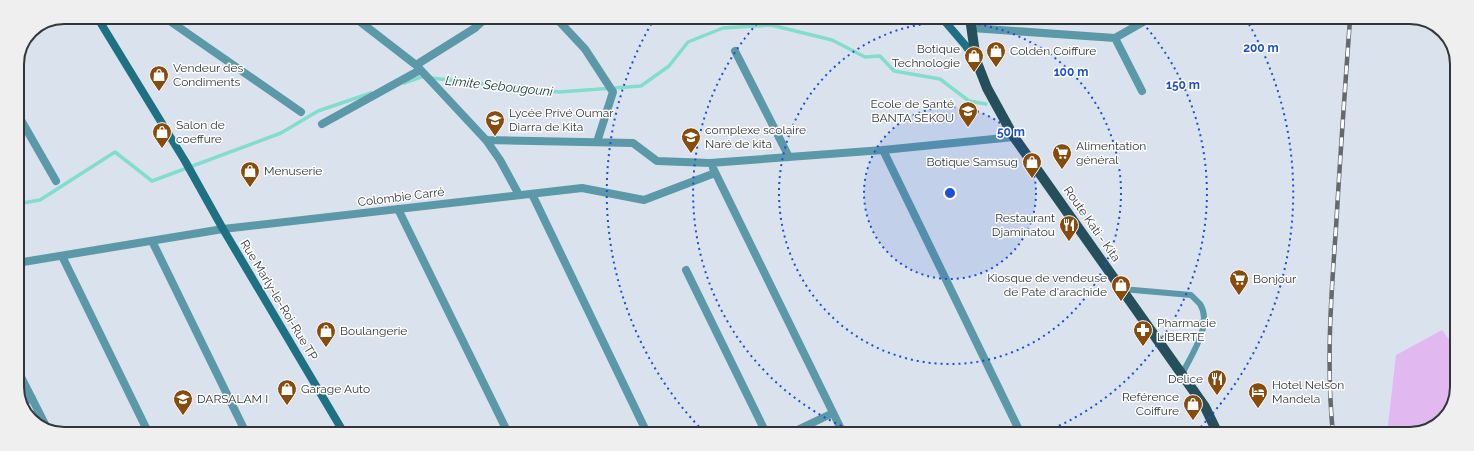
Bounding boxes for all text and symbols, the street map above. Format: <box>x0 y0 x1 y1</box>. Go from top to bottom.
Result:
shop icon: Colden Coiffure <box>985 40 1007 68</box>
text: 200 m <box>1243 41 1279 55</box>
place label: Botique Technologie <box>892 42 960 70</box>
place label: Colden Coiffure <box>1010 44 1096 58</box>
shop icon: Botique Technologie <box>963 45 985 73</box>
place label: Vendeur des Condiments <box>173 61 244 89</box>
shop icon: Vendeur des Condiments <box>148 64 170 92</box>
text: 100 m <box>1054 65 1088 79</box>
water label: Limite Sebougouni <box>444 73 555 99</box>
text: 150 m <box>1166 78 1200 92</box>
place label: Ecole de Santé BANTA SEKOU <box>871 97 954 125</box>
school or university icon: Ecole de Santé BANTA SEKOU <box>957 100 979 128</box>
place label: Lycée Privé Oumar Diarra de Kita <box>509 106 614 134</box>
school or university icon: Lycée Privé Oumar Diarra de Kita <box>484 109 506 137</box>
place label: Salon de coeffure <box>176 118 225 146</box>
shop icon: Salon de coeffure <box>151 121 173 149</box>
place label: complexe scolaire Naré de kita <box>705 123 806 151</box>
text: 50 m <box>997 125 1025 139</box>
school or university icon: complexe scolaire Naré de kita <box>680 126 702 154</box>
place label: Alimentation général <box>1076 139 1146 167</box>
supermarket icon: Alimentation général <box>1051 142 1073 170</box>
shop icon: Botique Samsug <box>1021 151 1043 179</box>
place label: Botique Samsug <box>926 155 1018 169</box>
shop icon: Menuserie <box>239 160 261 188</box>
place label: Menuserie <box>264 164 322 178</box>
street label: Route Kati - Kita <box>1061 184 1123 264</box>
street label: Colombie Carré <box>357 185 445 209</box>
centre of rings <box>943 186 957 200</box>
place label: Restaurant Djaminatou <box>992 211 1055 239</box>
restaurant icon: Restaurant Djaminatou <box>1058 214 1080 242</box>
street label: Rue Marly-le-Roi-Rue TP <box>237 237 321 363</box>
supermarket icon: Bonjour <box>1228 268 1250 296</box>
place label: Kiosque de vendeuse de Pate d'arachide <box>987 271 1107 299</box>
place label: Bonjour <box>1253 272 1297 286</box>
shop icon: Kiosque de vendeuse de Pate d'arachide <box>1110 274 1132 302</box>
place label: Pharmacie LIBERTE <box>1157 316 1216 344</box>
pharmacy icon: Pharmacie LIBERTE <box>1132 319 1154 347</box>
shop icon: Boulangerie <box>315 320 337 348</box>
place label: Boulangerie <box>340 324 407 338</box>
restaurant icon: Delice <box>1206 368 1228 396</box>
place label: Delice <box>1168 372 1203 386</box>
shop icon: Garage Auto <box>276 378 298 406</box>
place label: Hotel Nelson Mandela <box>1272 378 1344 406</box>
hotel icon: Hotel Nelson Mandela <box>1247 381 1269 409</box>
place label: Garage Auto <box>301 382 370 396</box>
school or university icon: DARSALAM I <box>172 388 194 416</box>
place label: Reférence Coiffure <box>1122 390 1179 418</box>
place label: DARSALAM I <box>197 392 268 406</box>
shop icon: Reférence Coiffure <box>1182 393 1204 421</box>

